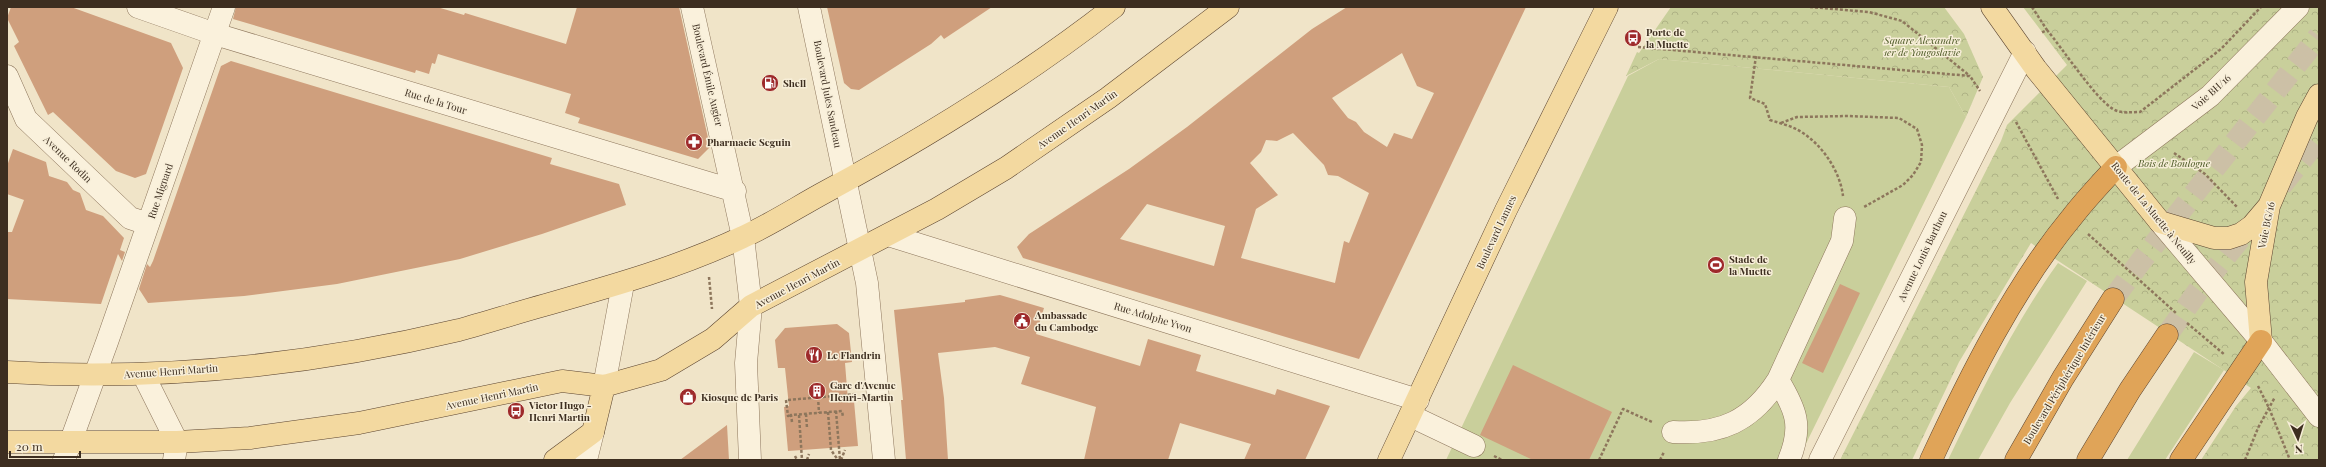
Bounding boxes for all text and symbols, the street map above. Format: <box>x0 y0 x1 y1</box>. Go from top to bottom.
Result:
street label: Boulevard Émile Augier <box>689 22 727 128</box>
place label: Porte de la Muette <box>1646 25 1689 51</box>
bus stop icon: Porte de la Muette <box>1623 28 1643 48</box>
park label: Square Alexandre 1er de Yougoslavie <box>1883 33 1961 59</box>
street label: Boulevard Jules Sandeau <box>811 39 845 149</box>
street label: Voie BH/16 <box>2188 71 2234 114</box>
fuel station icon: Shell <box>760 73 780 93</box>
place label: Shell <box>783 76 806 90</box>
street label: Rue de la Tour <box>403 85 469 117</box>
street label: Avenue Henri Martin <box>1034 86 1120 152</box>
street label: Avenue Rodin <box>40 132 95 186</box>
pharmacy icon: Pharmacie Seguin <box>684 132 704 152</box>
place label: Pharmacie Seguin <box>707 135 792 149</box>
park label: Bois de Boulogne <box>2137 156 2211 170</box>
street label: Route de La Muette à Neuilly <box>2108 159 2200 267</box>
street label: Rue Mignard <box>144 161 176 221</box>
street label: Boulevard Lannes <box>1473 193 1519 271</box>
street label: Voie BG/16 <box>2254 200 2278 251</box>
street label: Avenue Louis Barthou <box>1894 208 1950 304</box>
place label: Stade de la Muette <box>1729 252 1772 278</box>
street label: Avenue Henri Martin <box>751 255 842 312</box>
sports icon: Stade de la Muette <box>1706 255 1726 275</box>
street label: Rue Adolphe Yvon <box>1112 298 1194 336</box>
place label: Ambassade du Cambodge <box>1034 308 1099 334</box>
public building icon: Ambassade du Cambodge <box>1012 311 1032 331</box>
street label: Boulevard Périphérique Intérieur <box>2019 311 2109 447</box>
restaurant icon: Le Flandrin <box>804 345 824 365</box>
place label: Le Flandrin <box>827 348 882 362</box>
street label: Avenue Henri Martin <box>122 361 219 381</box>
place label: Gare d'Avenue Henri-Martin <box>830 378 896 404</box>
street label: Avenue Henri Martin <box>443 379 540 413</box>
building icon: Gare d'Avenue Henri-Martin <box>807 381 827 401</box>
shop icon: Kiosque de Paris <box>678 387 698 407</box>
place label: Kiosque de Paris <box>701 390 778 404</box>
place label: Victor Hugo - Henri Martin <box>528 398 592 424</box>
bus stop icon: Victor Hugo - Henri Martin <box>506 401 526 421</box>
north arrow <box>2278 419 2318 459</box>
scale bar <box>10 433 80 459</box>
text: 20 m <box>16 438 43 454</box>
text: N <box>2294 442 2303 457</box>

